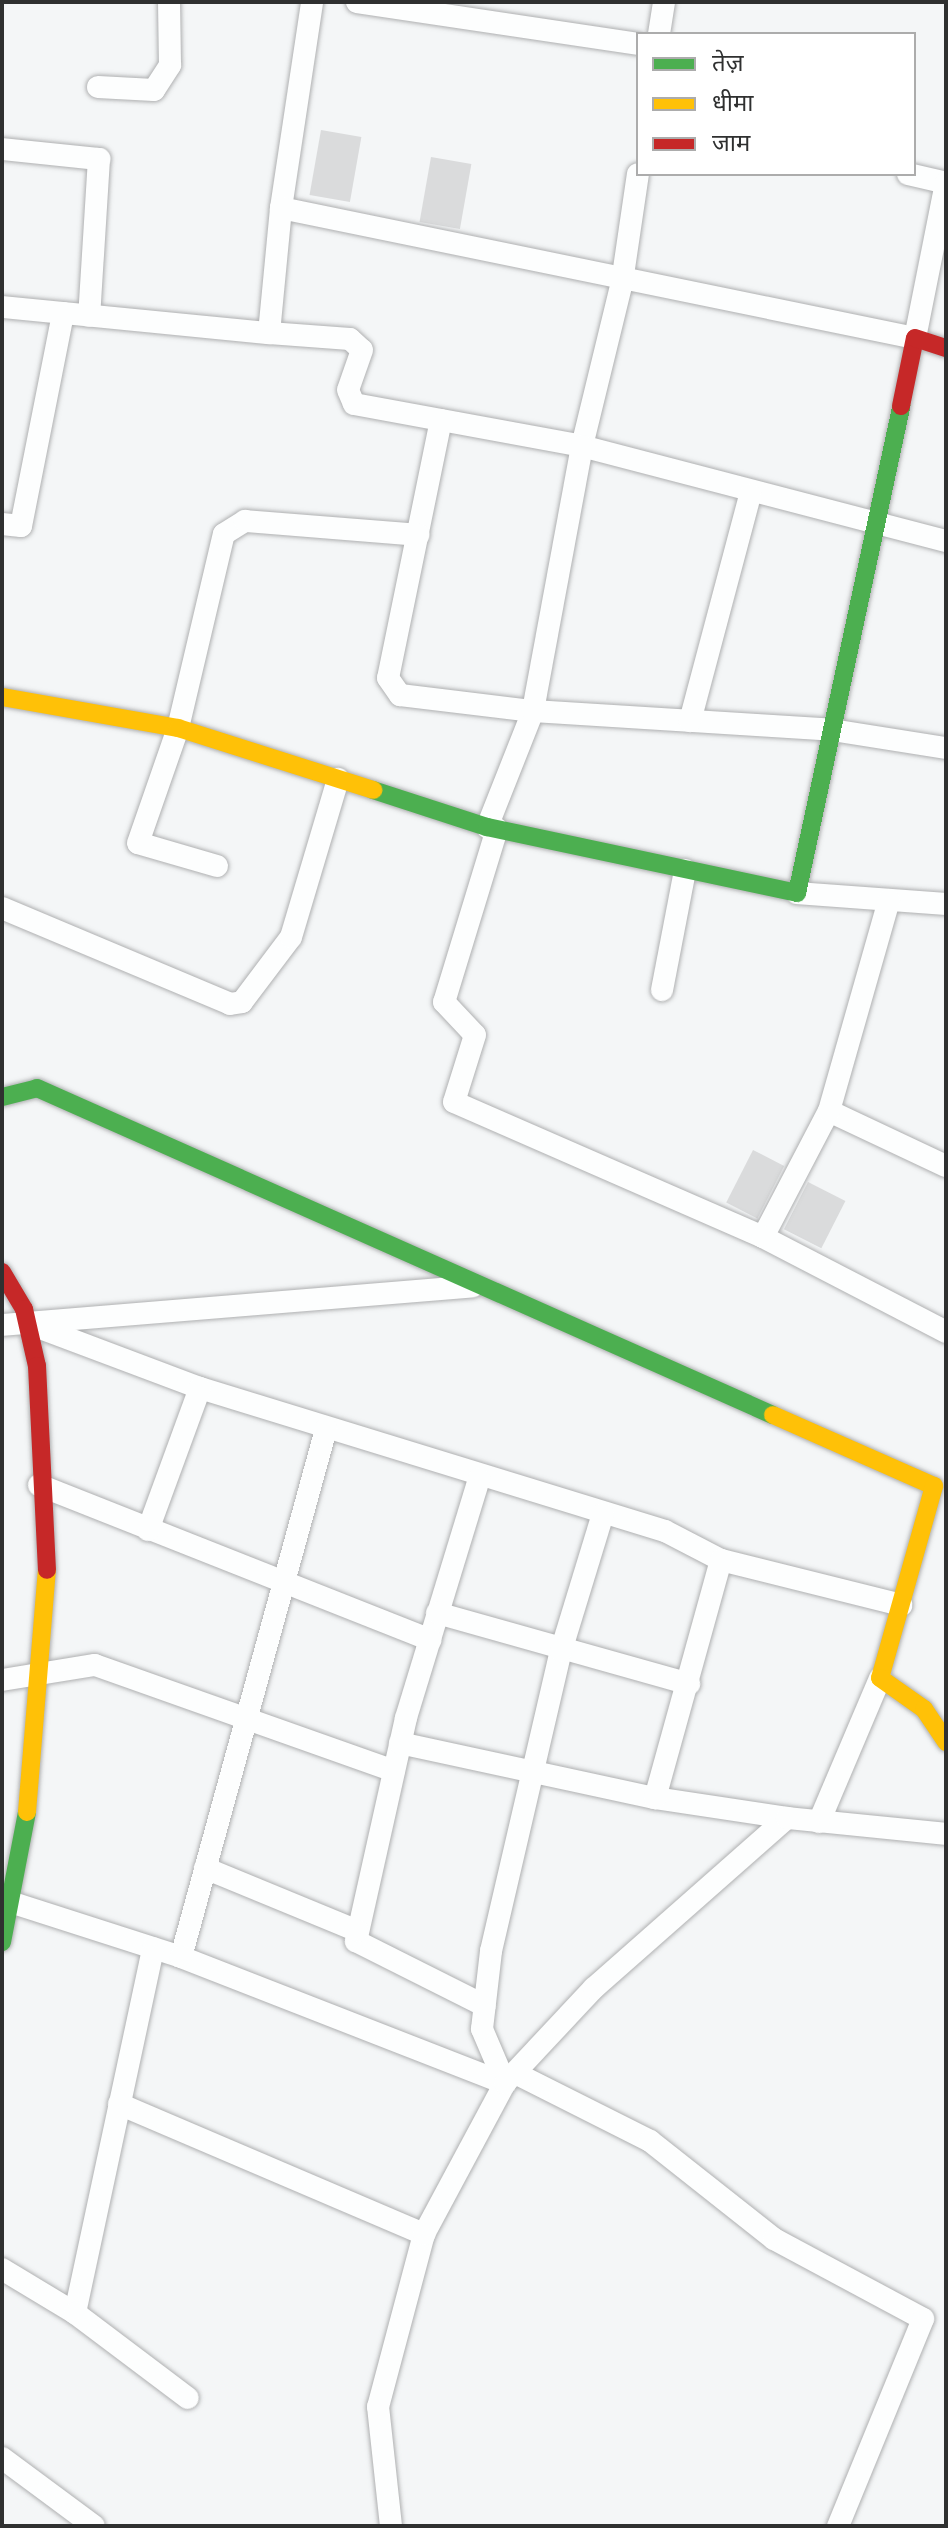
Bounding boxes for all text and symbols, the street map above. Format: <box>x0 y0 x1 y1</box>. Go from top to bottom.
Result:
legend <box>636 32 916 176</box>
text: तेज़ <box>712 48 744 77</box>
text: धीमा <box>712 88 754 117</box>
text: जाम <box>712 128 750 157</box>

